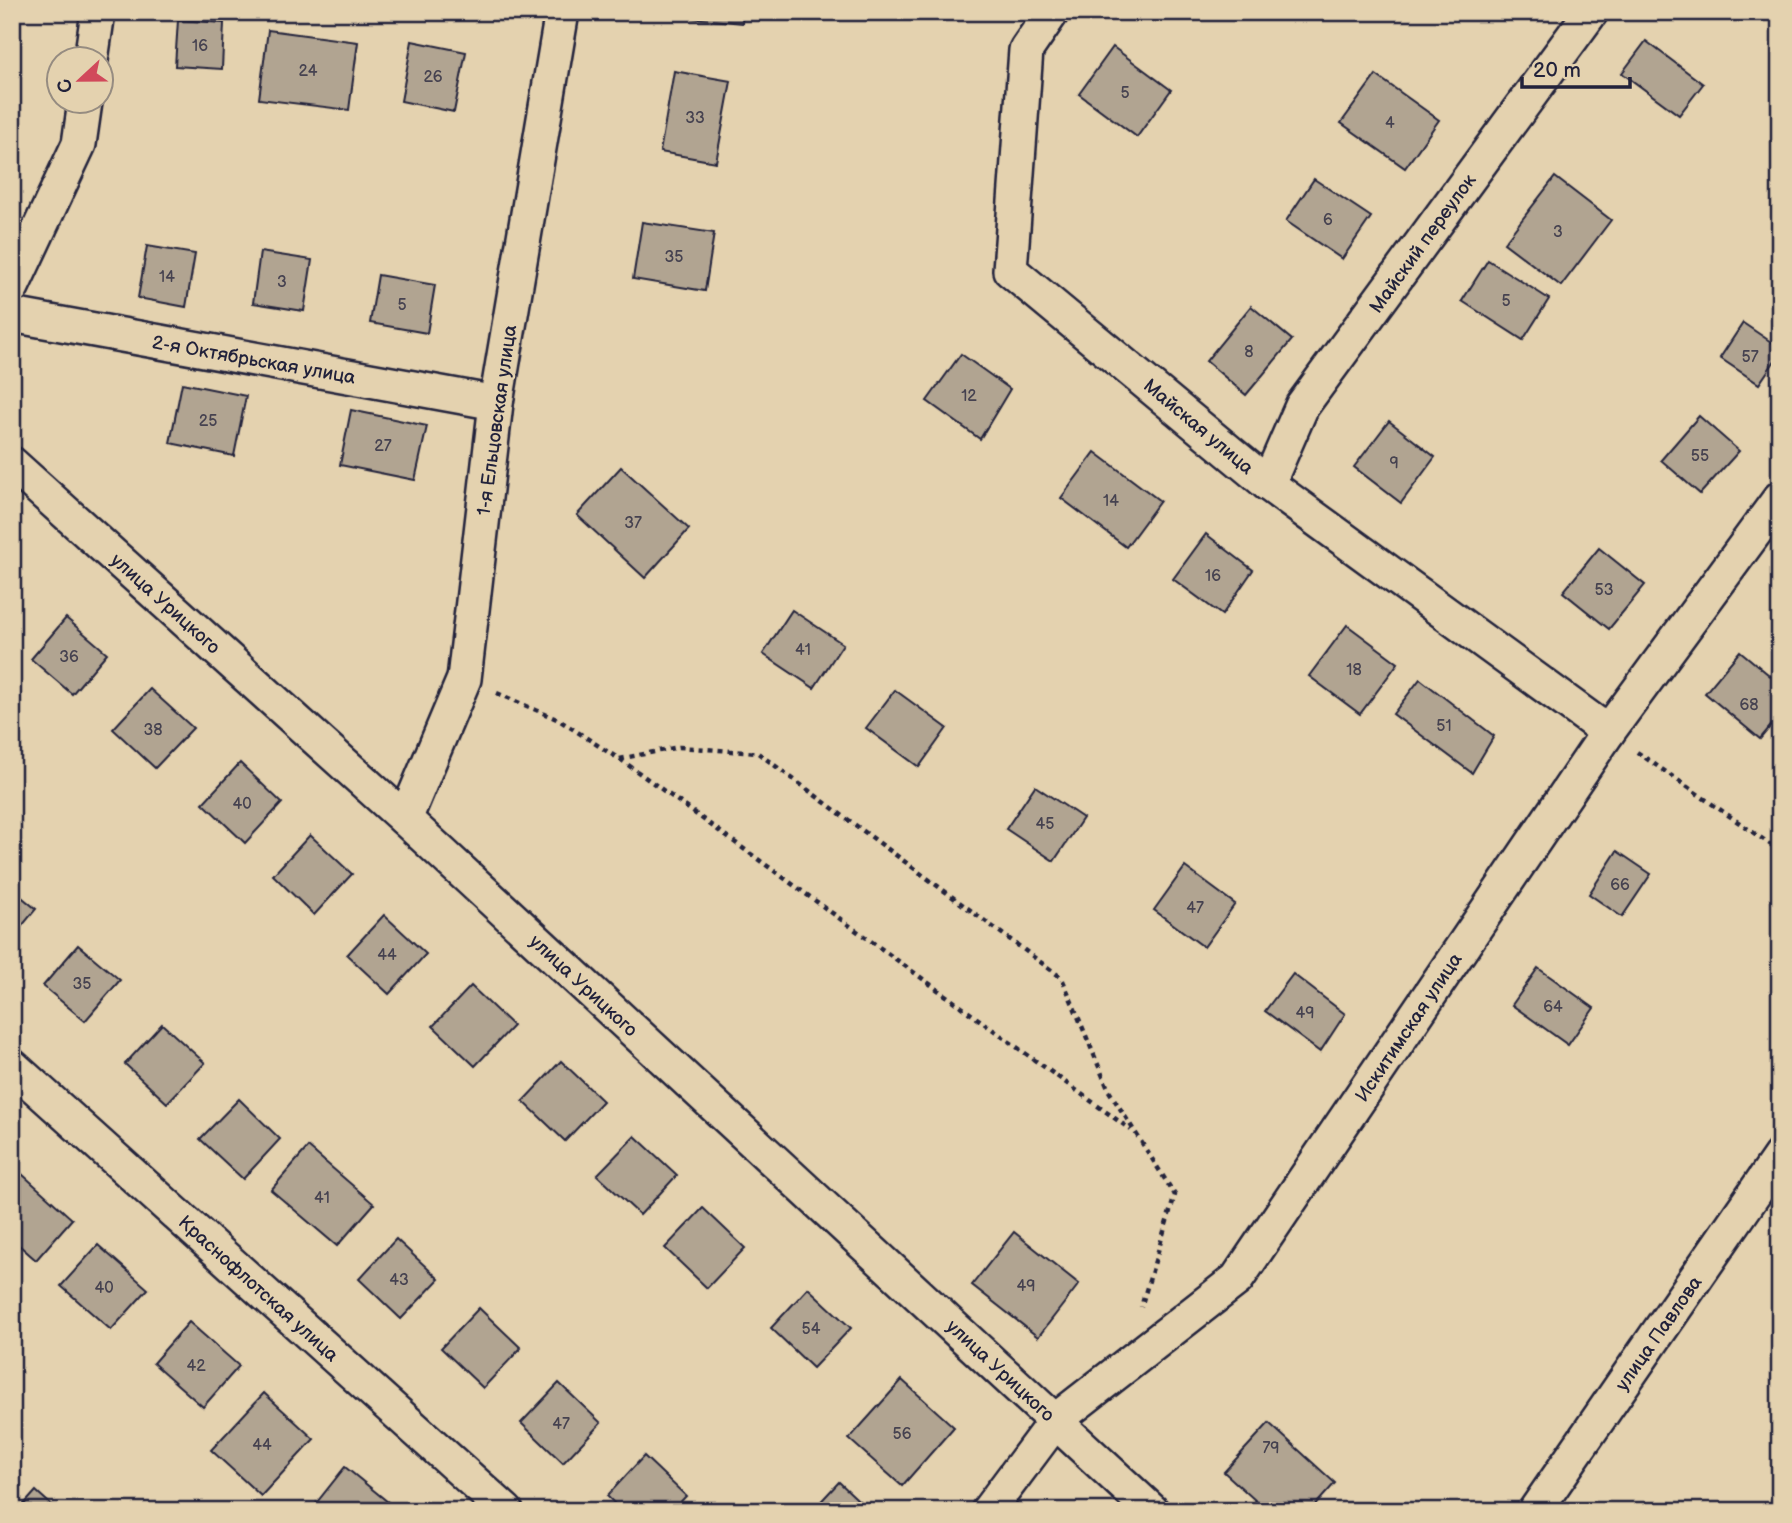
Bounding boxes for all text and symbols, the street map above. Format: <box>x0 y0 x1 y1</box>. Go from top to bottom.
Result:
house number: 16 <box>192 37 208 56</box>
north arrow <box>46 46 116 116</box>
scale bar <box>1522 46 1631 90</box>
text: 20 m <box>1533 58 1581 83</box>
house number: 24 <box>299 62 318 81</box>
house number: 26 <box>423 68 443 87</box>
text: С <box>52 75 79 96</box>
house number: 5 <box>1120 84 1130 103</box>
house number: 33 <box>685 109 705 128</box>
house number: 4 <box>1385 114 1395 133</box>
street label: Майский переулок <box>1365 170 1481 318</box>
house number: 6 <box>1323 211 1333 230</box>
house number: 3 <box>1553 223 1563 242</box>
house number: 35 <box>664 248 684 267</box>
house number: 14 <box>159 268 175 287</box>
house number: 3 <box>277 273 287 292</box>
house number: 5 <box>1501 292 1511 311</box>
house number: 5 <box>397 296 407 315</box>
street label: 1-я Ельцовская улица <box>473 323 522 517</box>
street label: 2-я Октябрьская улица <box>150 331 357 390</box>
house number: 8 <box>1244 343 1254 362</box>
house number: 57 <box>1741 348 1759 367</box>
street label: Майская улица <box>1138 374 1258 480</box>
house number: 12 <box>961 387 977 406</box>
house number: 25 <box>199 412 217 431</box>
house number: 27 <box>374 437 392 456</box>
house number: 55 <box>1691 447 1709 466</box>
house number: 9 <box>1389 454 1399 473</box>
house number: 14 <box>1103 492 1119 511</box>
house number: 37 <box>624 514 642 533</box>
street label: улица Урицкого <box>106 549 224 659</box>
house number: 16 <box>1205 567 1221 586</box>
house number: 53 <box>1594 581 1614 600</box>
house number: 41 <box>795 641 811 660</box>
house number: 36 <box>59 648 79 667</box>
house number: 18 <box>1346 661 1362 680</box>
house number: 68 <box>1739 696 1759 715</box>
house number: 51 <box>1436 717 1452 736</box>
house number: 38 <box>143 721 163 740</box>
house number: 40 <box>232 795 252 814</box>
house number: 45 <box>1036 815 1054 834</box>
house number: 66 <box>1610 876 1630 895</box>
house number: 47 <box>1186 899 1204 918</box>
street label: улица Урицкого <box>524 930 642 1042</box>
house number: 44 <box>377 946 397 965</box>
street label: Искитимская улица <box>1351 949 1468 1107</box>
house number: 35 <box>72 975 92 994</box>
house number: 64 <box>1543 998 1563 1017</box>
house number: 49 <box>1295 1004 1315 1023</box>
house number: 41 <box>314 1189 330 1208</box>
street label: Краснофлотская улица <box>173 1211 343 1367</box>
house number: 43 <box>389 1271 409 1290</box>
street label: улица Павлова <box>1611 1272 1707 1396</box>
house number: 49 <box>1016 1277 1036 1296</box>
house number: 40 <box>94 1279 114 1298</box>
street label: улица Урицкого <box>941 1315 1059 1427</box>
house number: 54 <box>802 1320 821 1339</box>
house number: 42 <box>186 1357 206 1376</box>
house number: 47 <box>552 1415 570 1434</box>
house number: 56 <box>893 1425 912 1444</box>
house number: 44 <box>252 1436 272 1455</box>
house number: 79 <box>1262 1439 1280 1458</box>

